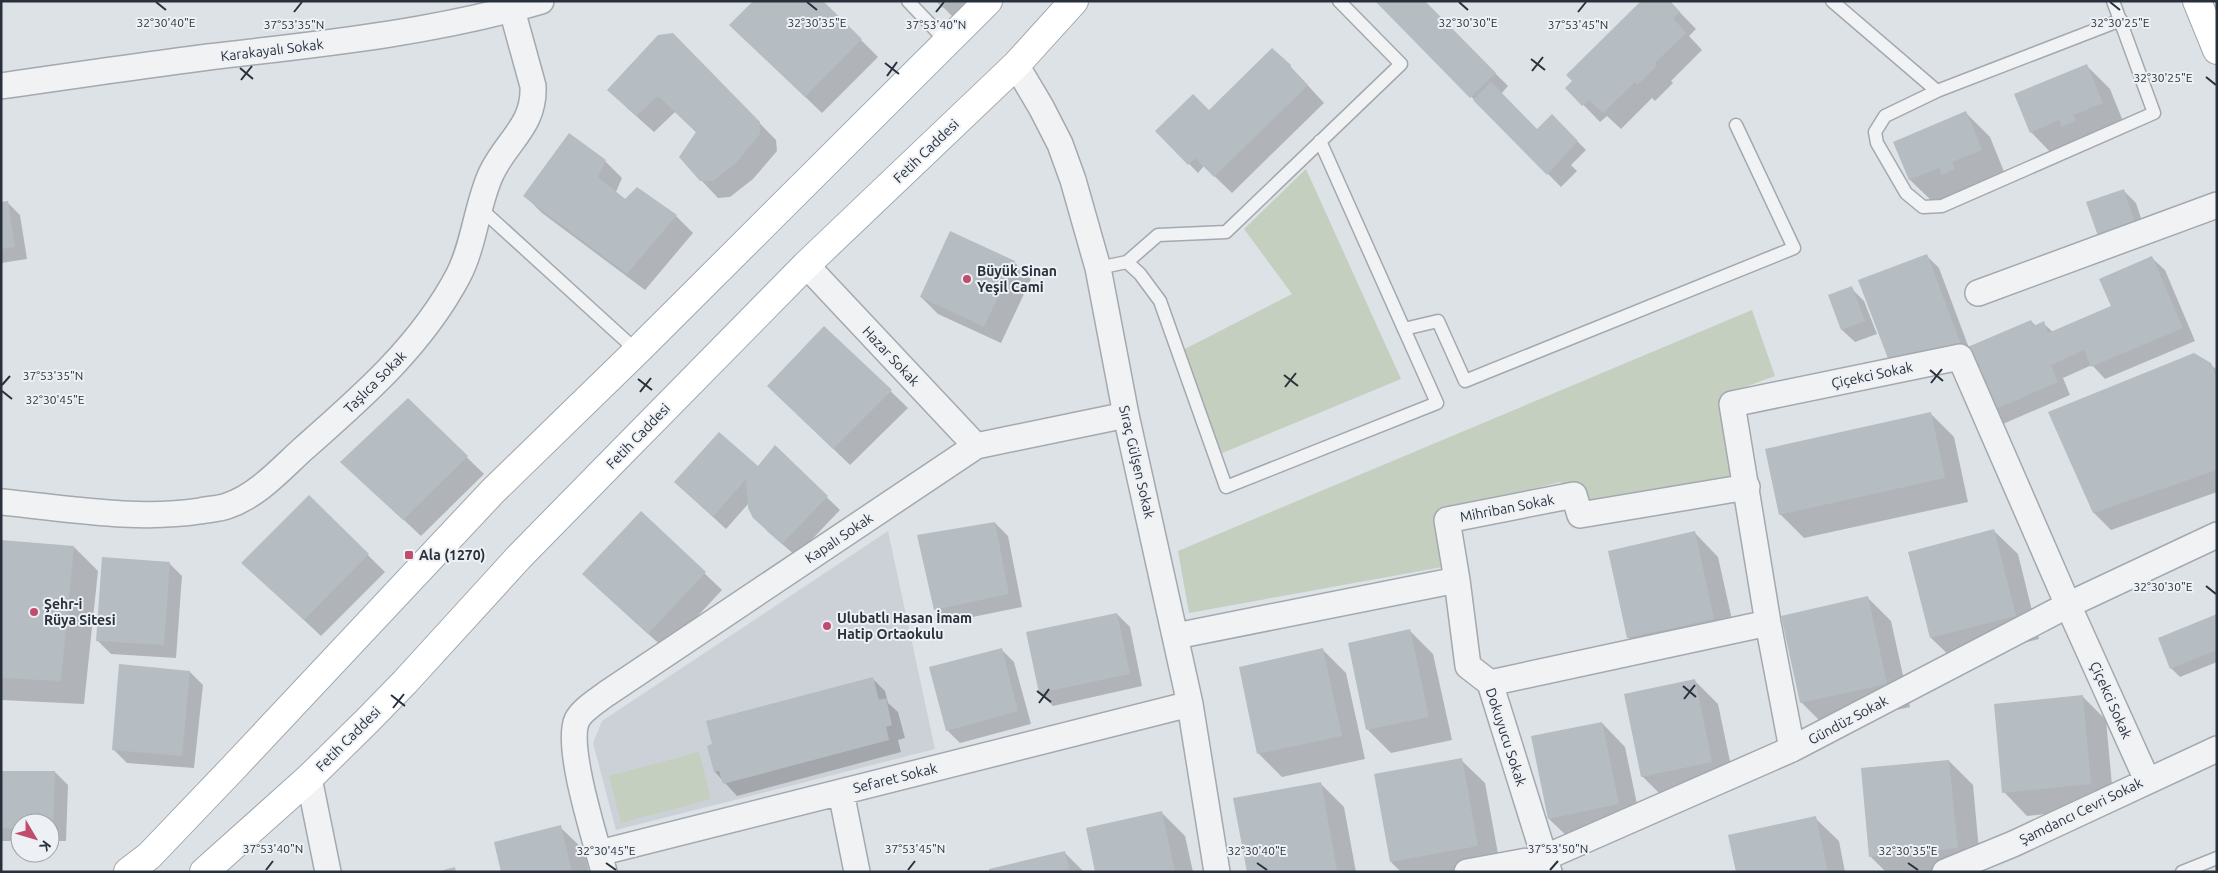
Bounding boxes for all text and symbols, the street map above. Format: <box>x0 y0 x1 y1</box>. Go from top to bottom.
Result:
text: 32°30'40"E <box>137 16 196 29</box>
text: 32°30'35"E <box>788 16 847 29</box>
text: 32°30'30"E <box>1439 16 1498 29</box>
text: 32°30'25"E <box>2091 16 2150 29</box>
text: 37°53'35"N <box>264 18 324 31</box>
text: 37°53'40"N <box>906 18 966 31</box>
text: 37°53'45"N <box>1548 18 1608 31</box>
street label: Karakayalı Sokak <box>220 36 324 64</box>
text: 32°30'25"E <box>2134 71 2193 84</box>
street label: Fetih Caddesi <box>890 116 962 186</box>
place label: Büyük Sinan Yeşil Cami <box>977 263 1057 296</box>
marker: Büyük Sinan Yeşil Cami <box>961 273 973 285</box>
street label: Hazar Sokak <box>859 323 923 389</box>
street label: Taşlıca Sokak <box>341 348 409 416</box>
street label: Çiçekci Sokak <box>1830 359 1914 391</box>
text: 37°53'35"N <box>23 369 83 382</box>
text: 32°30'45"E <box>26 393 85 406</box>
street label: Fetih Caddesi <box>603 400 673 472</box>
street label: Sıraç Gülşen Sokak <box>1116 404 1158 520</box>
street label: Mihriban Sokak <box>1458 491 1556 525</box>
street label: Kapalı Sokak <box>802 509 876 567</box>
place label: Ala (1270) <box>419 547 485 563</box>
marker: Ala (1270) <box>403 549 415 561</box>
text: 32°30'30"E <box>2134 580 2193 593</box>
place label: Şehr-i Rüya Sitesi <box>44 596 116 628</box>
marker: Şehr-i Rüya Sitesi <box>28 606 40 618</box>
place label: Ulubatlı Hasan İmam Hatip Ortaokulu <box>837 609 972 642</box>
marker: Ulubatlı Hasan İmam Hatip Ortaokulu <box>821 620 833 632</box>
street label: Çiçekci Sokak <box>2087 659 2135 741</box>
street label: Dokuyucu Sokak <box>1483 686 1529 788</box>
street label: Gündüz Sokak <box>1805 692 1891 748</box>
street label: Fetih Caddesi <box>312 703 384 775</box>
street label: Sefaret Sokak <box>851 760 939 796</box>
street label: Şamdancı Cevri Sokak <box>2017 774 2145 848</box>
north arrow <box>10 813 60 863</box>
text: K <box>36 837 54 855</box>
text: 37°53'40"N <box>243 842 303 855</box>
text: 37°53'45"N <box>885 842 945 855</box>
text: 37°53'50"N <box>1528 842 1588 855</box>
text: 32°30'45"E <box>577 844 636 857</box>
text: 32°30'40"E <box>1228 844 1287 857</box>
text: 32°30'35"E <box>1879 844 1938 857</box>

